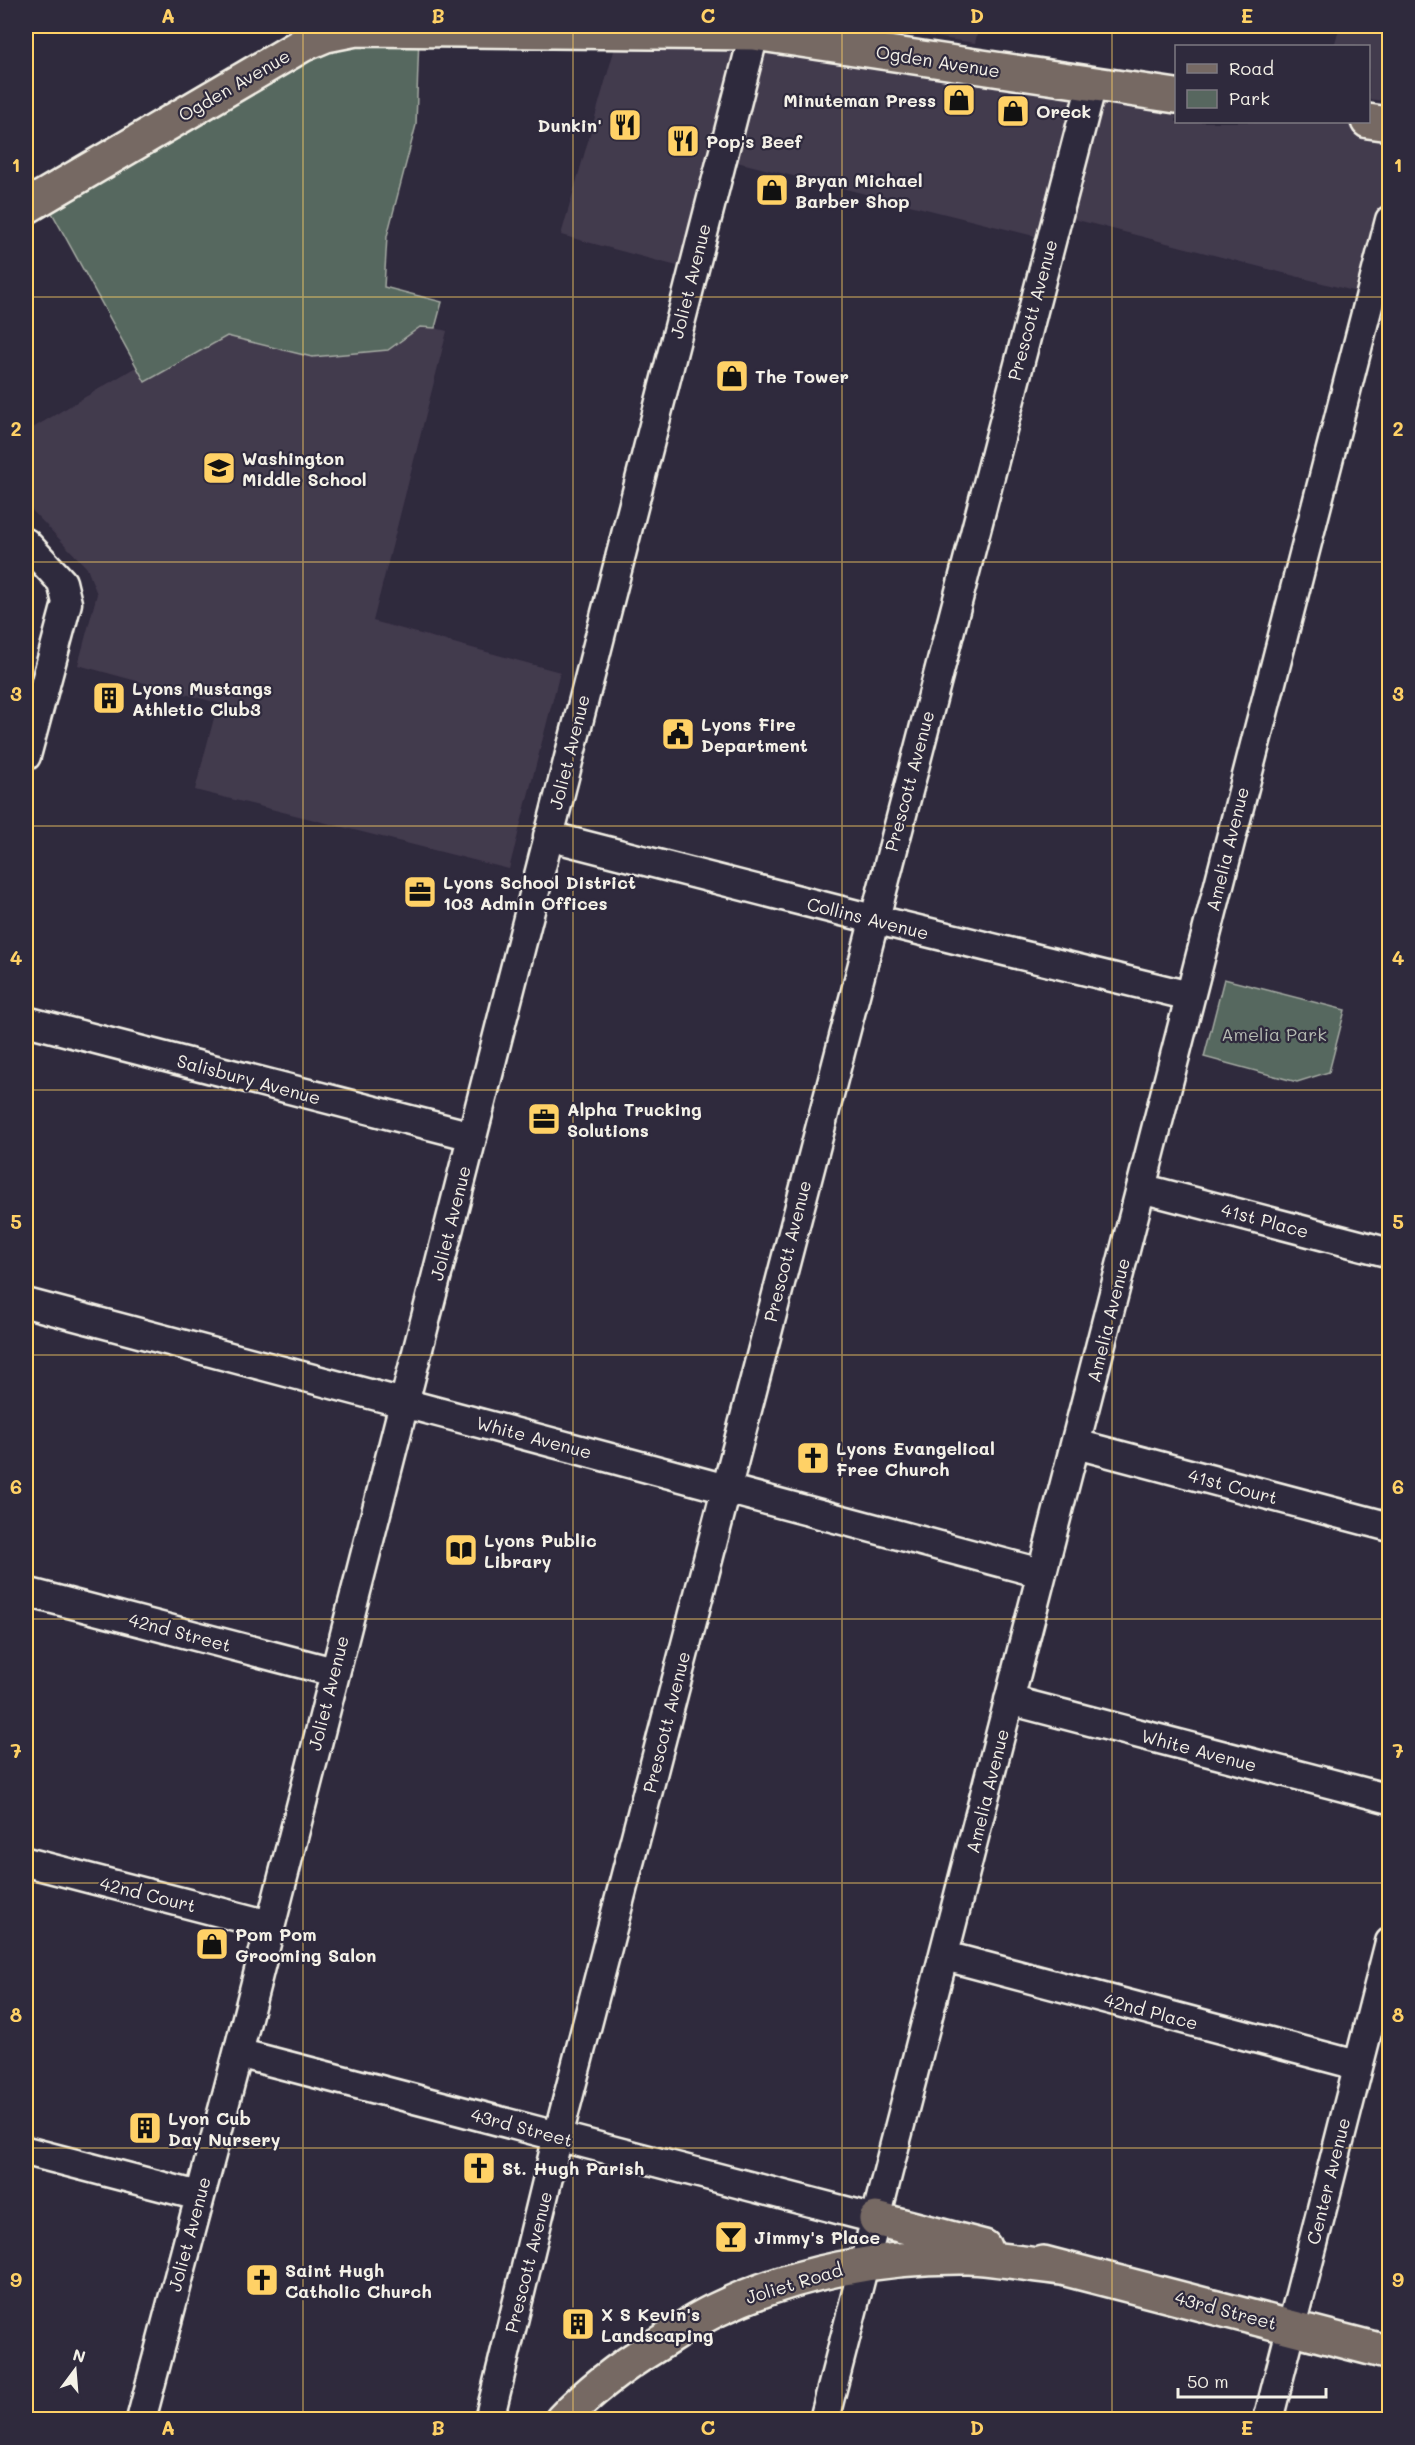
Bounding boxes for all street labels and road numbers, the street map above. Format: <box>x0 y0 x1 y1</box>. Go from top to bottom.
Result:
street label: Ogden Avenue <box>874 39 1002 83</box>
street label: Ogden Avenue <box>174 43 294 127</box>
street label: Joliet Avenue <box>664 221 716 341</box>
street label: Prescott Avenue <box>1002 237 1062 383</box>
street label: Joliet Avenue <box>543 692 595 812</box>
street label: Prescott Avenue <box>879 708 939 854</box>
street label: Amelia Avenue <box>1200 784 1254 914</box>
street label: Collins Avenue <box>805 891 931 945</box>
street label: Salisbury Avenue <box>174 1048 324 1110</box>
street label: Joliet Avenue <box>424 1163 476 1283</box>
street label: Prescott Avenue <box>758 1178 816 1324</box>
street label: 41st Place <box>1219 1197 1311 1243</box>
street label: Amelia Avenue <box>1081 1255 1135 1385</box>
street label: White Avenue <box>474 1410 594 1464</box>
street label: 41st Court <box>1186 1463 1280 1509</box>
street label: 42nd Street <box>126 1607 234 1657</box>
street label: Joliet Avenue <box>302 1633 354 1753</box>
street label: Prescott Avenue <box>637 1649 695 1795</box>
street label: White Avenue <box>1139 1723 1259 1777</box>
street label: Amelia Avenue <box>960 1726 1014 1856</box>
street label: 42nd Court <box>98 1870 198 1918</box>
street label: 42nd Place <box>1101 1987 1201 2035</box>
street label: 43rd Street <box>468 2102 576 2152</box>
street label: Center Avenue <box>1301 2115 1355 2247</box>
street label: Joliet Avenue <box>162 2174 216 2294</box>
street label: Prescott Avenue <box>499 2189 557 2335</box>
street label: Joliet Road <box>743 2257 845 2309</box>
street label: 43rd Street <box>1172 2285 1280 2335</box>

